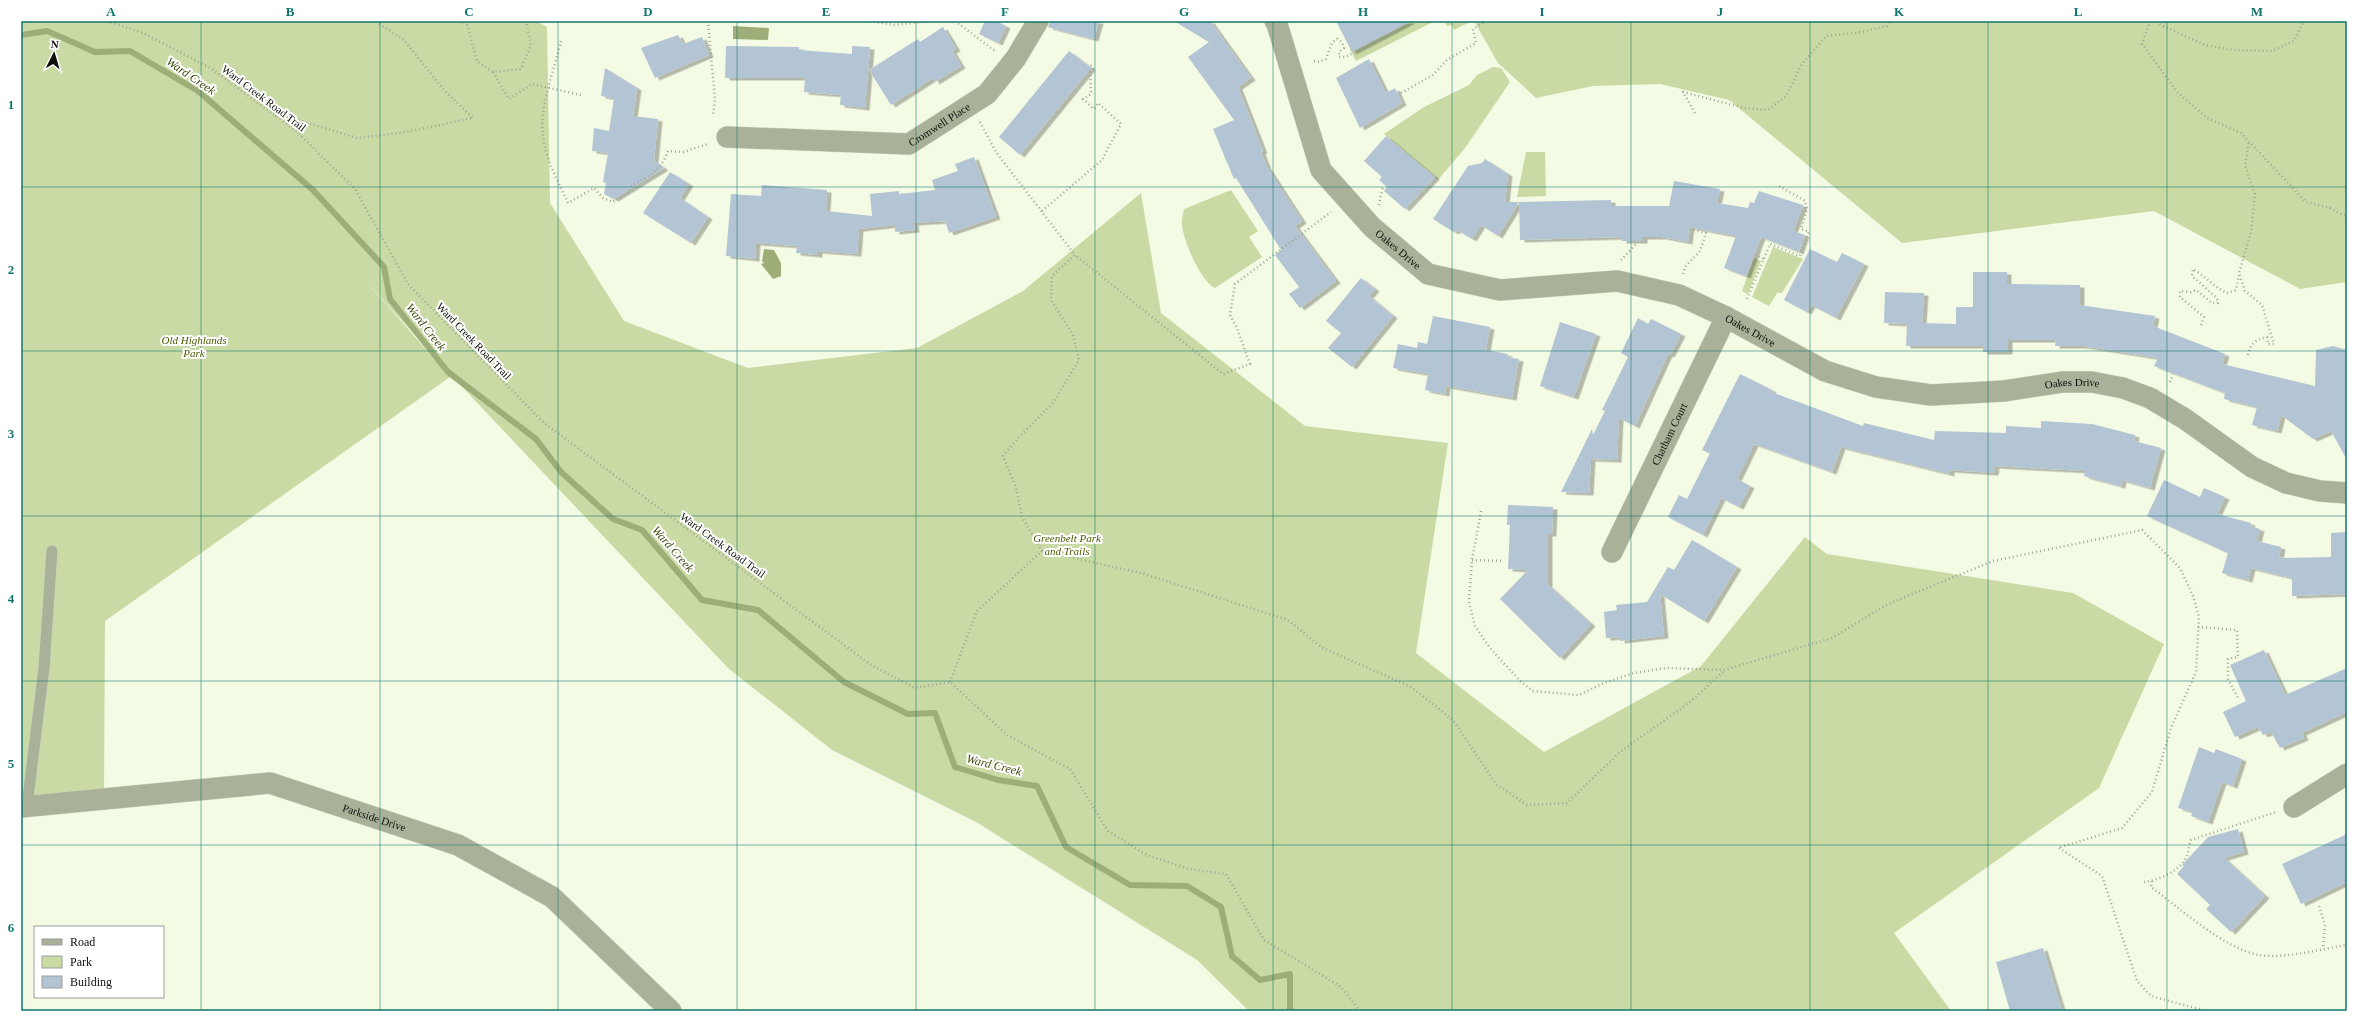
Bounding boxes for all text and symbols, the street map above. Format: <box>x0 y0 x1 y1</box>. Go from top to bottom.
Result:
text: A <box>106 4 116 19</box>
text: B <box>286 4 295 19</box>
text: C <box>464 4 474 19</box>
text: D <box>643 4 653 19</box>
text: E <box>822 4 830 19</box>
text: F <box>1001 4 1009 19</box>
text: G <box>1179 4 1189 19</box>
text: H <box>1358 4 1368 19</box>
text: I <box>1539 4 1545 19</box>
text: J <box>1717 4 1724 19</box>
text: K <box>1894 4 1905 19</box>
text: L <box>2074 4 2083 19</box>
text: M <box>2251 4 2263 19</box>
north arrow <box>34 34 74 74</box>
text: N <box>50 38 59 50</box>
water label: Ward Creek <box>164 54 219 98</box>
street label: Ward Creek Road Trail <box>220 62 308 134</box>
text: 1 <box>8 97 14 112</box>
street label: Cromwell Place <box>906 100 972 149</box>
street label: Oakes Drive <box>1373 227 1424 272</box>
text: 2 <box>8 262 14 277</box>
water label: Ward Creek <box>403 300 449 354</box>
street label: Ward Creek Road Trail <box>434 300 514 382</box>
street label: Oakes Drive <box>1723 312 1778 349</box>
park label: Old Highlands Park <box>161 334 227 359</box>
street label: Oakes Drive <box>2044 376 2101 391</box>
street label: Chatham Court <box>1649 401 1689 467</box>
text: 3 <box>8 426 15 441</box>
street label: Ward Creek Road Trail <box>678 510 768 580</box>
water label: Ward Creek <box>649 523 697 575</box>
park label: Greenbelt Park and Trails <box>1033 532 1102 557</box>
text: 4 <box>8 591 15 606</box>
water label: Ward Creek <box>965 751 1024 779</box>
text: 5 <box>8 756 15 771</box>
street label: Parkside Drive <box>341 801 408 833</box>
text: 6 <box>8 920 15 935</box>
legend <box>34 926 164 998</box>
text: Road <box>70 935 95 949</box>
text: Park <box>70 955 92 969</box>
text: Building <box>70 975 112 989</box>

